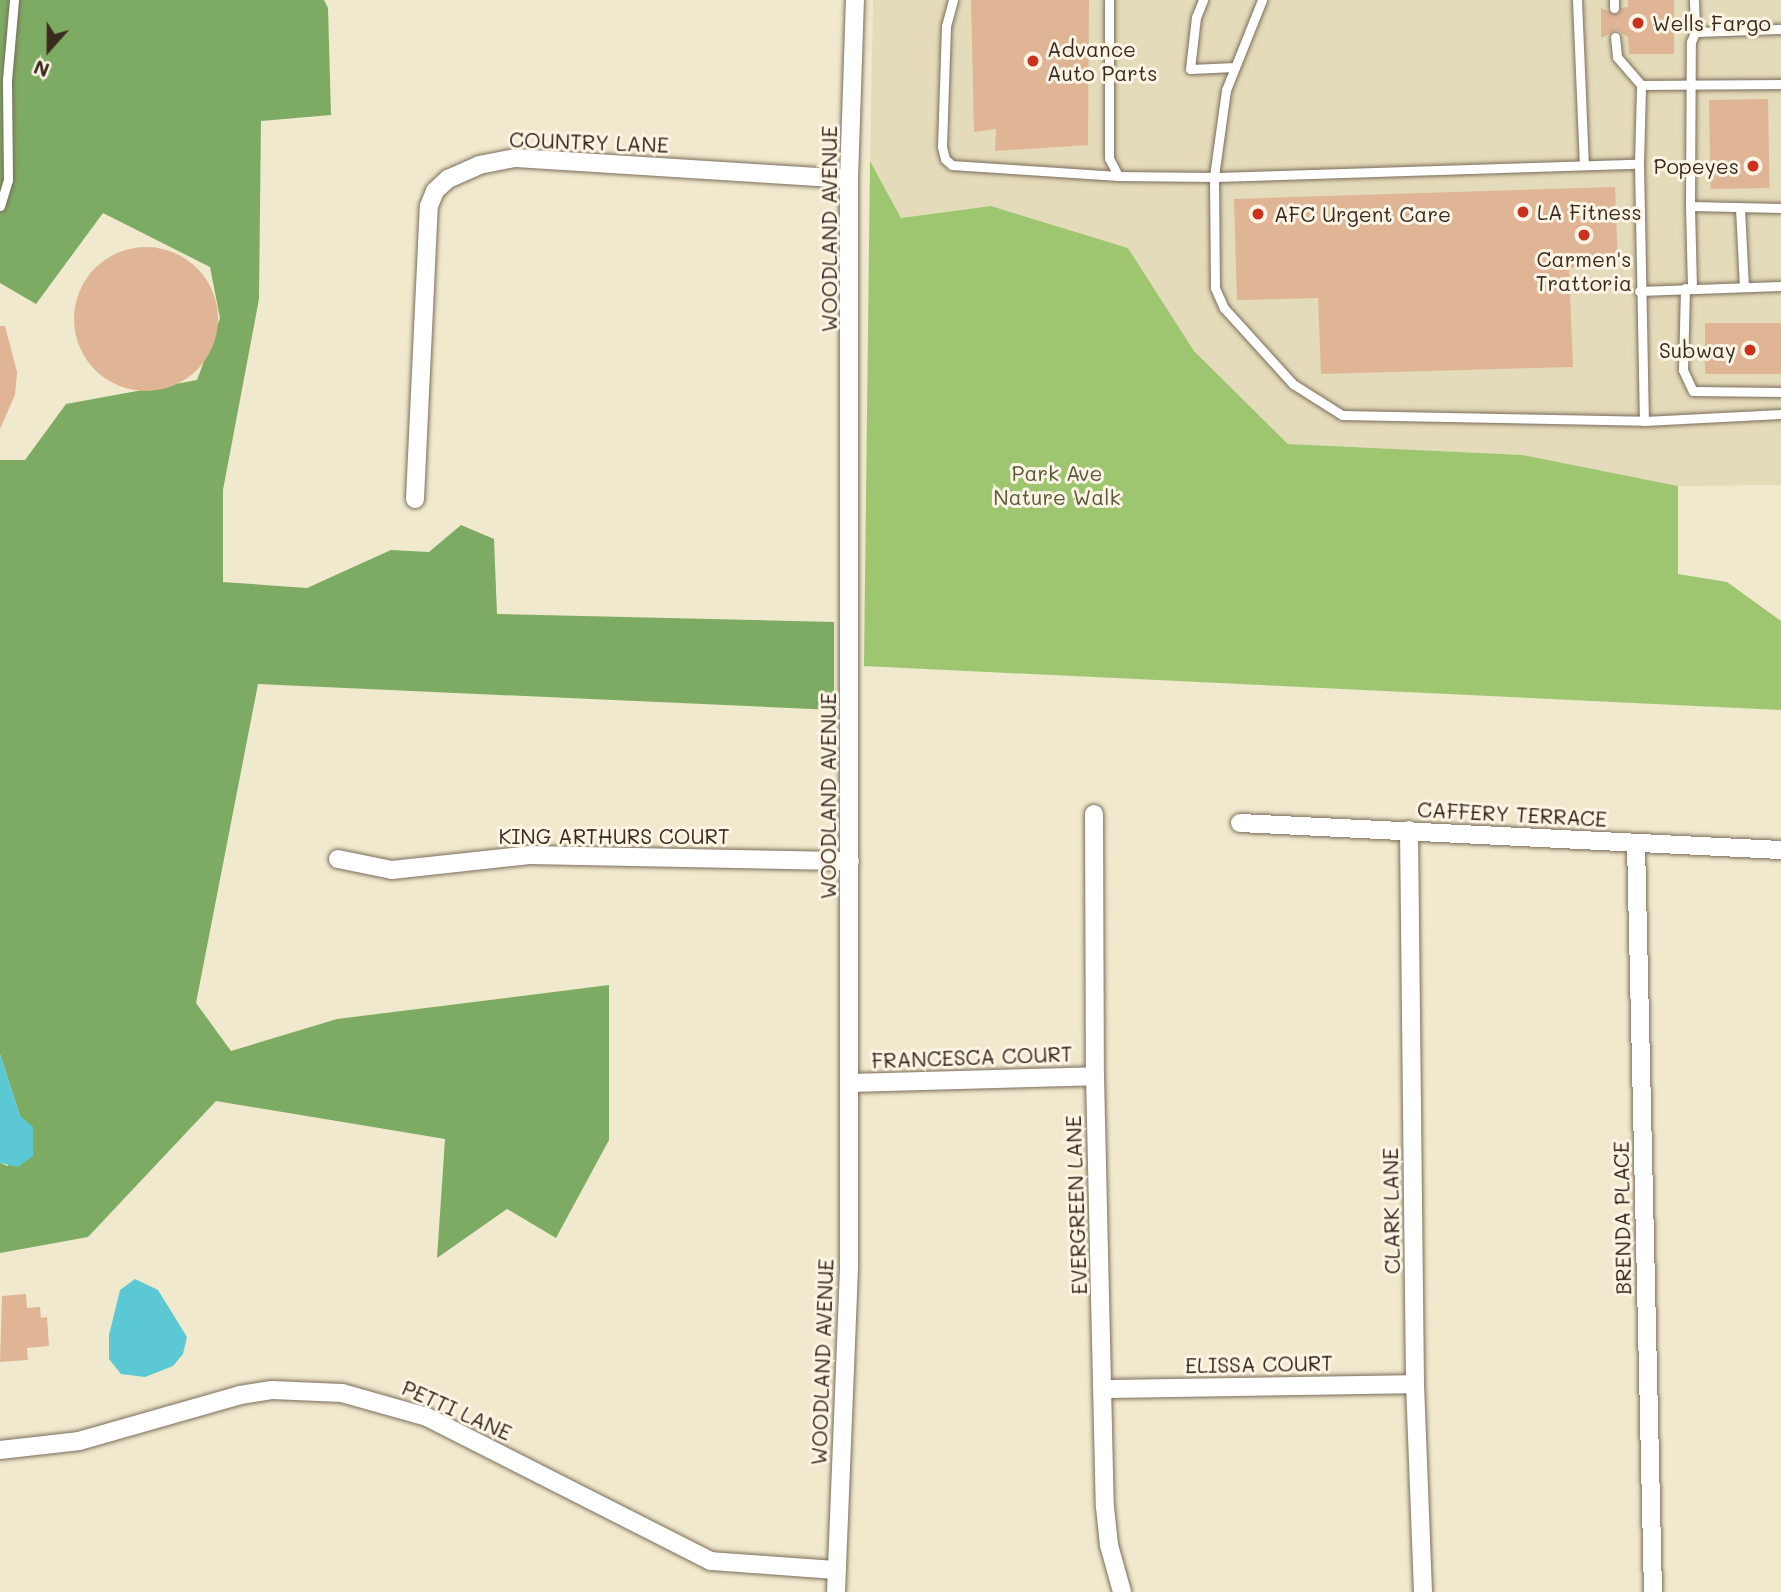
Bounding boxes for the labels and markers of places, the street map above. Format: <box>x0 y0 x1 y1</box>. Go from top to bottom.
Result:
place label: Wells Fargo <box>1652 10 1771 36</box>
marker: Wells Fargo <box>1630 15 1646 31</box>
place label: Advance Auto Parts <box>1047 36 1157 86</box>
marker: Advance Auto Parts <box>1025 53 1041 69</box>
place label: Popeyes <box>1654 153 1739 179</box>
marker: Popeyes <box>1745 158 1761 174</box>
place label: LA Fitness <box>1537 199 1642 225</box>
place label: AFC Urgent Care <box>1274 201 1451 227</box>
marker: AFC Urgent Care <box>1248 204 1268 224</box>
marker: LA Fitness <box>1515 204 1531 220</box>
marker: Carmen's Trattoria <box>1576 227 1592 243</box>
place label: Carmen's Trattoria <box>1536 246 1632 296</box>
place label: Subway <box>1659 337 1736 363</box>
marker: Subway <box>1742 342 1758 358</box>

